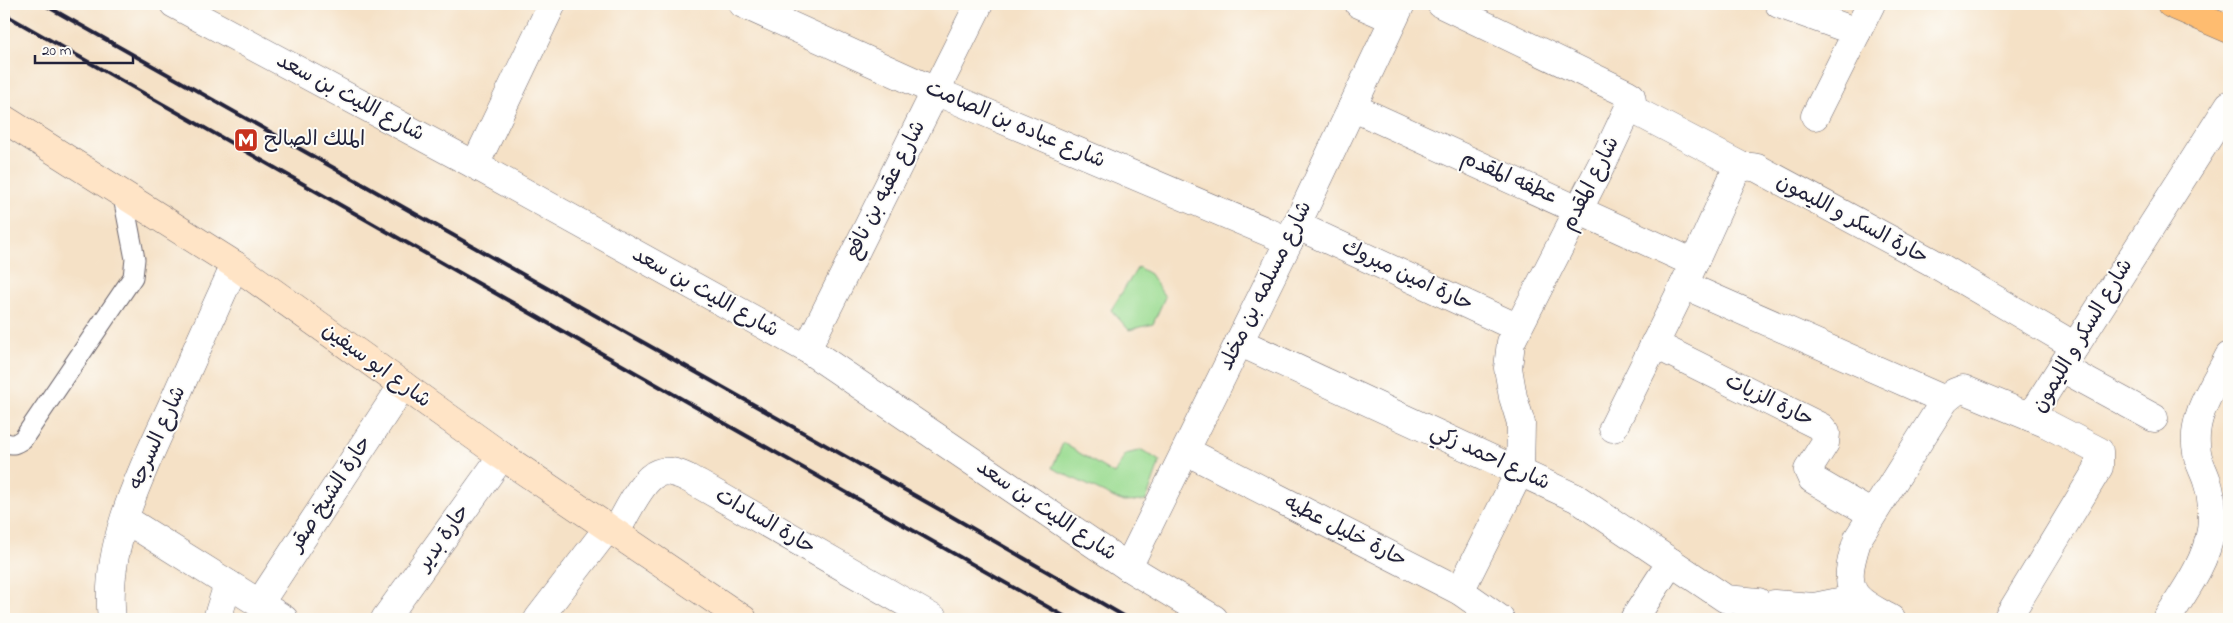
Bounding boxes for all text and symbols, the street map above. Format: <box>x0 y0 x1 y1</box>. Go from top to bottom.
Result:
scale bar <box>35 32 132 64</box>
text: 20 m <box>42 40 72 62</box>
street label: شارع الليث بن سعد <box>271 46 429 150</box>
street label: شارع عباده بن الصامت <box>920 73 1110 177</box>
street label: شارع عقبه بن نافع <box>838 115 934 265</box>
place label: الملك الصالح <box>264 125 365 155</box>
metro station icon: الملك الصالح <box>233 127 259 153</box>
street label: شارع المقدم <box>1554 132 1628 236</box>
street label: عطفه المقدم <box>1456 143 1562 213</box>
street label: حارة السكر و الليمون <box>1771 167 1933 273</box>
street label: شارع مسلمه بن مخلد <box>1212 196 1320 376</box>
street label: حارة امين مبروك <box>1336 232 1478 320</box>
street label: شارع الليث بن سعد <box>626 240 784 346</box>
street label: شارع السكر و الليمون <box>2025 253 2141 419</box>
street label: شارع ابو سيفين <box>315 316 437 416</box>
street label: حارة الزيات <box>1720 367 1818 435</box>
street label: شارع السرجه <box>122 381 194 495</box>
street label: شارع احمد زكي <box>1424 417 1555 501</box>
street label: حارة الشيخ صقر <box>281 430 380 559</box>
street label: شارع الليث بن سعد <box>970 453 1122 569</box>
street label: حارة السادات <box>709 481 821 563</box>
street label: حارة خليل عطيه <box>1278 488 1412 576</box>
street label: حارة بدير <box>409 498 478 579</box>

